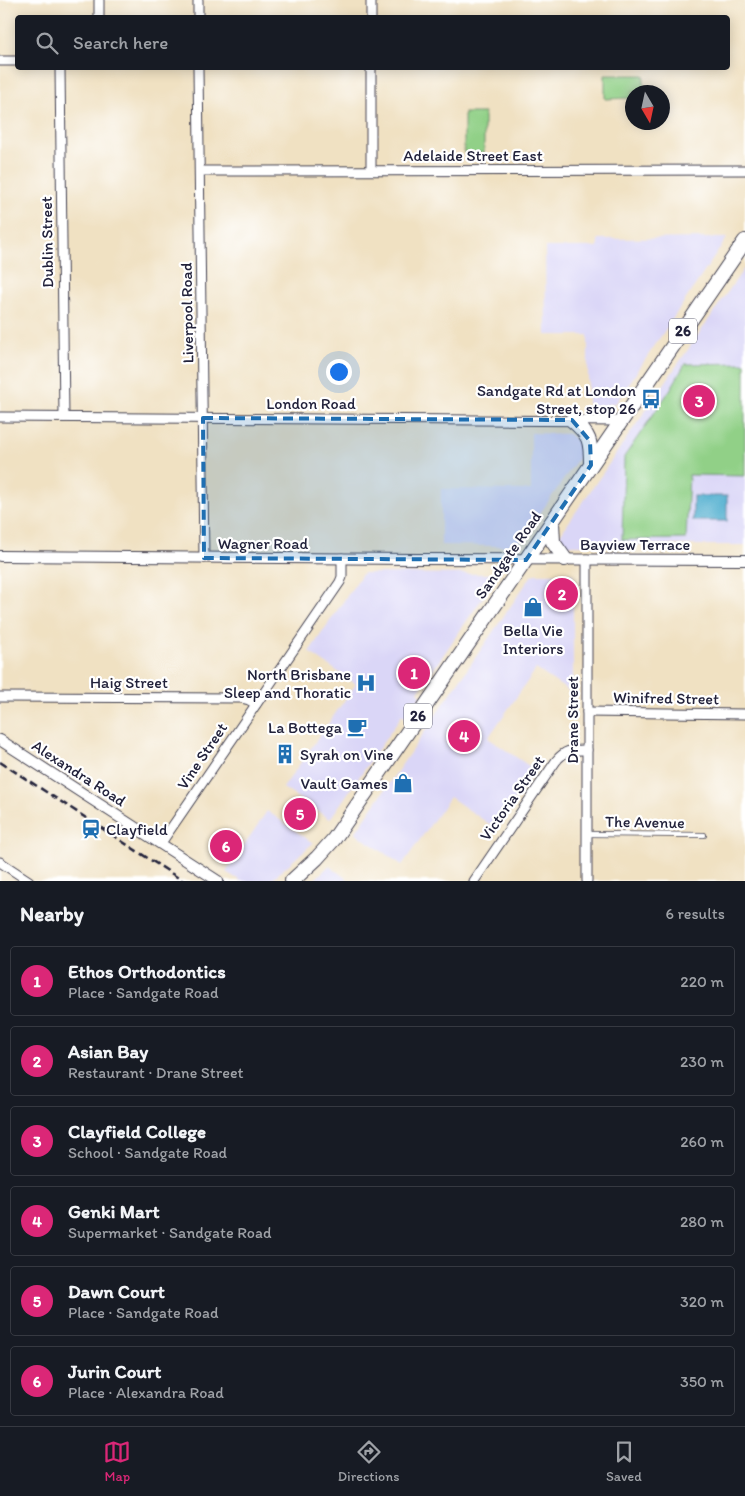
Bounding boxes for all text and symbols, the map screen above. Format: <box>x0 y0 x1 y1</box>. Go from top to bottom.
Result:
search box <box>15 15 730 70</box>
icon: search <box>33 29 61 57</box>
text: Search here <box>73 31 168 54</box>
north arrow <box>625 85 670 130</box>
street label: Adelaide Street East <box>403 146 543 165</box>
street label: Dublin Street <box>37 196 57 288</box>
street label: Liverpool Road <box>177 262 197 364</box>
road number: 26 <box>669 318 697 344</box>
your location <box>326 359 352 385</box>
place label: Sandgate Rd at London Street, stop 26 <box>477 381 636 418</box>
pin: 3 <box>683 382 715 420</box>
bus stop icon: Sandgate Rd at London Street, stop 26 <box>640 388 662 410</box>
street label: London Road <box>266 394 356 413</box>
street label: Sandgate Road <box>471 507 545 602</box>
street label: Wagner Road <box>218 534 309 553</box>
street label: Bayview Terrace <box>580 535 690 554</box>
pin: 2 <box>546 575 578 613</box>
shop icon: Bella Vie Interiors <box>522 596 544 618</box>
place label: Bella Vie Interiors <box>503 621 563 658</box>
pin: 1 <box>398 654 430 692</box>
place label: North Brisbane Sleep and Thoratic <box>224 665 351 702</box>
hospital icon: North Brisbane Sleep and Thoratic <box>355 672 377 694</box>
street label: Haig Street <box>90 673 168 692</box>
street label: Drane Street <box>563 676 582 764</box>
street label: Winifred Street <box>613 688 719 708</box>
road number: 26 <box>404 704 432 728</box>
cafe icon: La Bottega <box>346 716 368 738</box>
pin: 4 <box>448 717 480 755</box>
place label: La Bottega <box>268 718 343 737</box>
street label: Vine Street <box>173 719 231 793</box>
street label: Alexandra Road <box>29 736 130 811</box>
building icon: Syrah on Vine <box>274 743 296 765</box>
place label: Syrah on Vine <box>300 745 393 764</box>
street label: Victoria Street <box>476 752 548 844</box>
shop icon: Vault Games <box>392 772 414 794</box>
place label: Vault Games <box>300 774 388 793</box>
pin: 5 <box>284 795 316 833</box>
street label: The Avenue <box>605 812 685 832</box>
station icon: Clayfield <box>80 818 102 840</box>
place label: Clayfield <box>106 820 168 839</box>
pin: 6 <box>210 827 242 865</box>
text: Nearby <box>20 901 84 926</box>
text: 6 results <box>665 904 725 923</box>
text: Ethos Orthodontics <box>68 960 226 983</box>
text: 1 <box>33 972 41 991</box>
text: 220 m <box>680 972 724 991</box>
text: Place · Sandgate Road <box>68 983 218 1002</box>
text: Asian Bay <box>68 1040 148 1063</box>
text: 2 <box>33 1052 41 1071</box>
text: 230 m <box>680 1052 724 1071</box>
text: Restaurant · Drane Street <box>68 1063 244 1082</box>
text: Clayfield College <box>68 1120 206 1143</box>
text: 3 <box>33 1132 41 1151</box>
text: 260 m <box>680 1132 724 1151</box>
text: School · Sandgate Road <box>68 1143 227 1162</box>
text: Genki Mart <box>68 1200 160 1223</box>
text: 4 <box>32 1212 42 1231</box>
text: 280 m <box>680 1212 724 1231</box>
text: Supermarket · Sandgate Road <box>68 1223 271 1242</box>
text: Dawn Court <box>68 1280 165 1303</box>
text: 5 <box>33 1292 41 1311</box>
text: 320 m <box>680 1292 724 1311</box>
text: Place · Sandgate Road <box>68 1303 218 1322</box>
text: Jurin Court <box>68 1360 162 1383</box>
text: 6 <box>33 1372 41 1391</box>
text: 350 m <box>680 1372 724 1391</box>
text: Place · Alexandra Road <box>68 1383 224 1402</box>
tab: Map <box>103 1438 131 1485</box>
tab: Directions <box>338 1438 399 1485</box>
tab: Saved <box>606 1438 642 1485</box>

